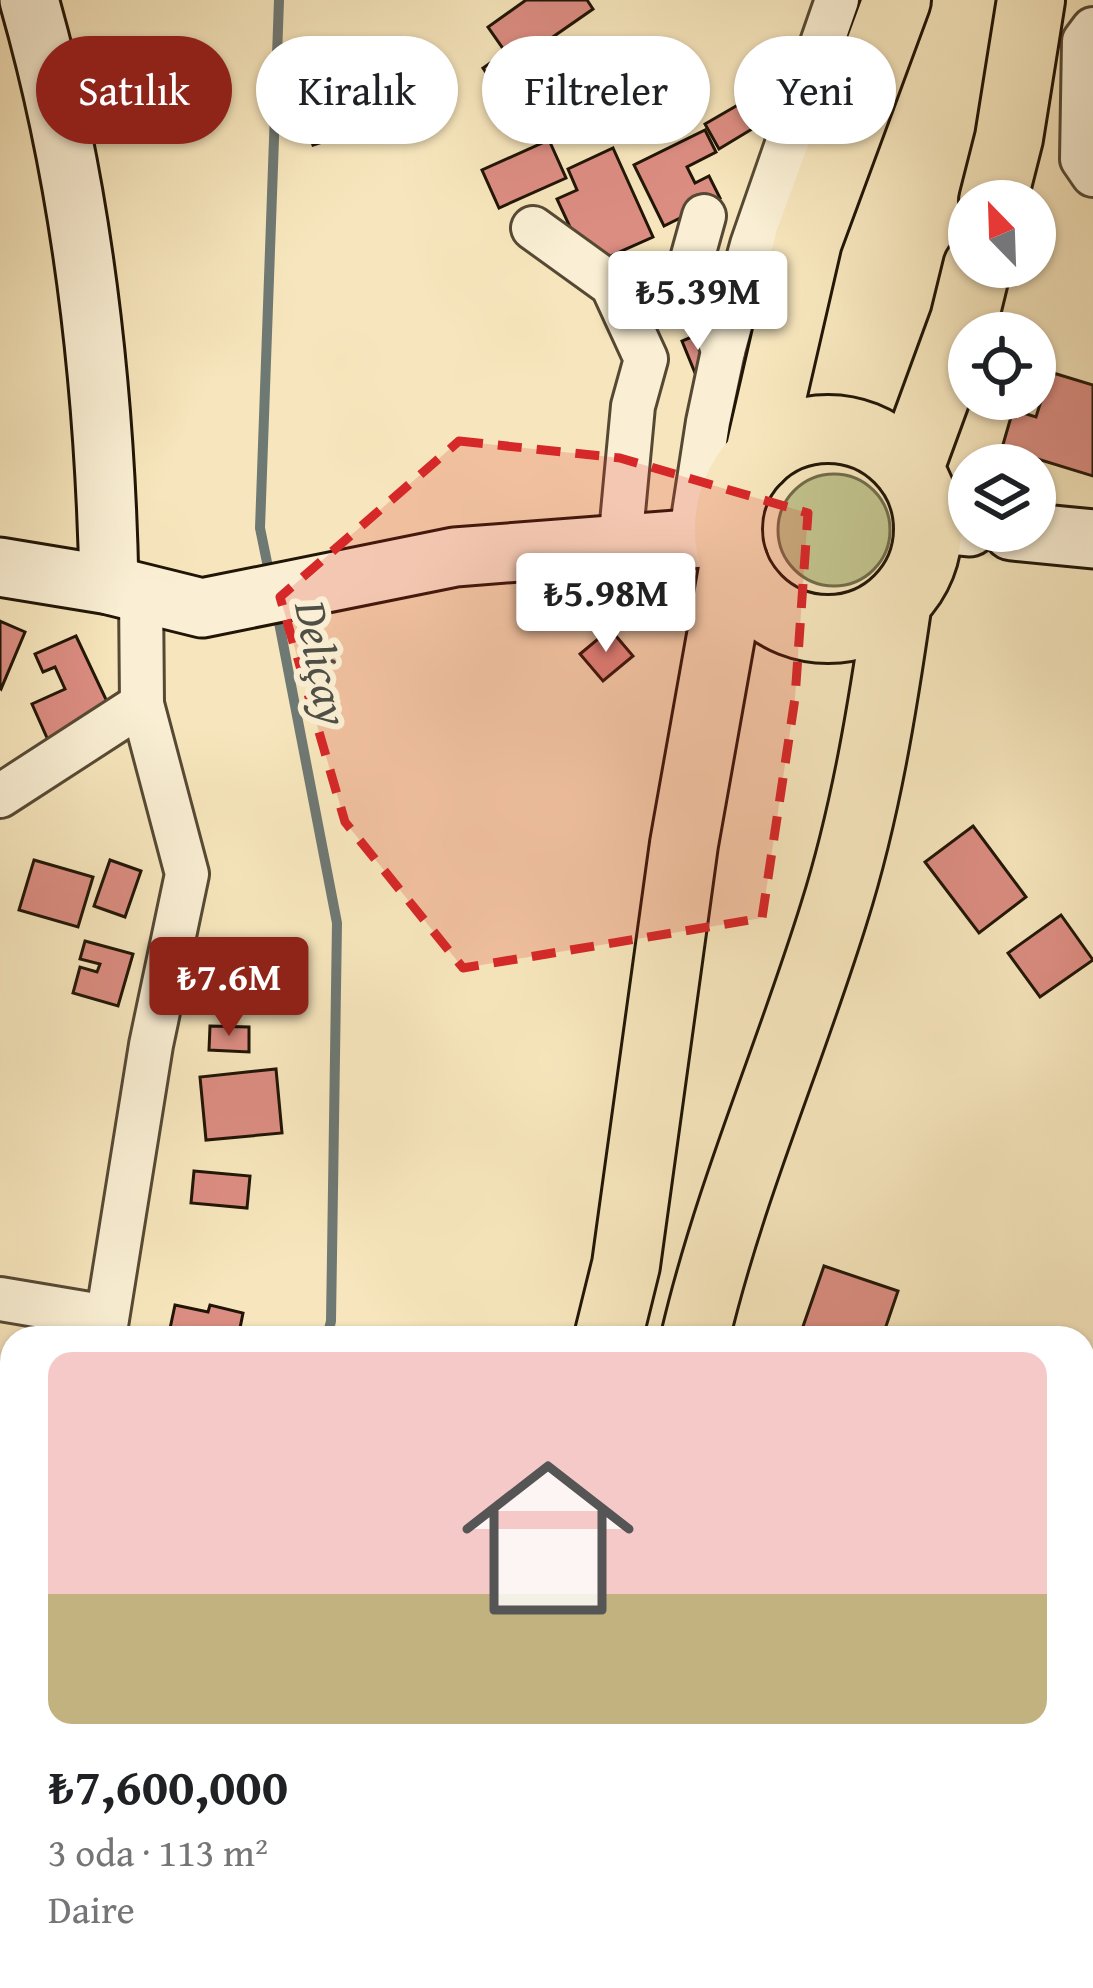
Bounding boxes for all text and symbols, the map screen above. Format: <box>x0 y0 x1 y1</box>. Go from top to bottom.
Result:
chip: Satılık <box>36 36 232 144</box>
chip: Kiralık <box>256 36 458 144</box>
chip: Filtreler <box>482 36 710 144</box>
chip: Yeni <box>734 36 896 144</box>
north arrow <box>948 180 1056 288</box>
map controls <box>948 180 1056 552</box>
pin: ₺5.39M <box>600 251 796 353</box>
text: ₺5.39M <box>635 261 761 318</box>
button: locate <box>948 312 1056 420</box>
button: layers <box>948 444 1056 552</box>
pin: ₺5.98M <box>508 553 704 655</box>
text: ₺5.98M <box>543 563 669 620</box>
water label: Deliçay <box>279 594 367 731</box>
pin: ₺7.6M <box>145 937 313 1039</box>
text: ₺7.6M <box>176 947 282 1004</box>
icon: home <box>440 1430 656 1646</box>
text: ₺7,600,000 <box>48 1748 288 1823</box>
text: 3 oda · 113 m² <box>48 1823 268 1880</box>
text: Daire <box>48 1880 135 1937</box>

